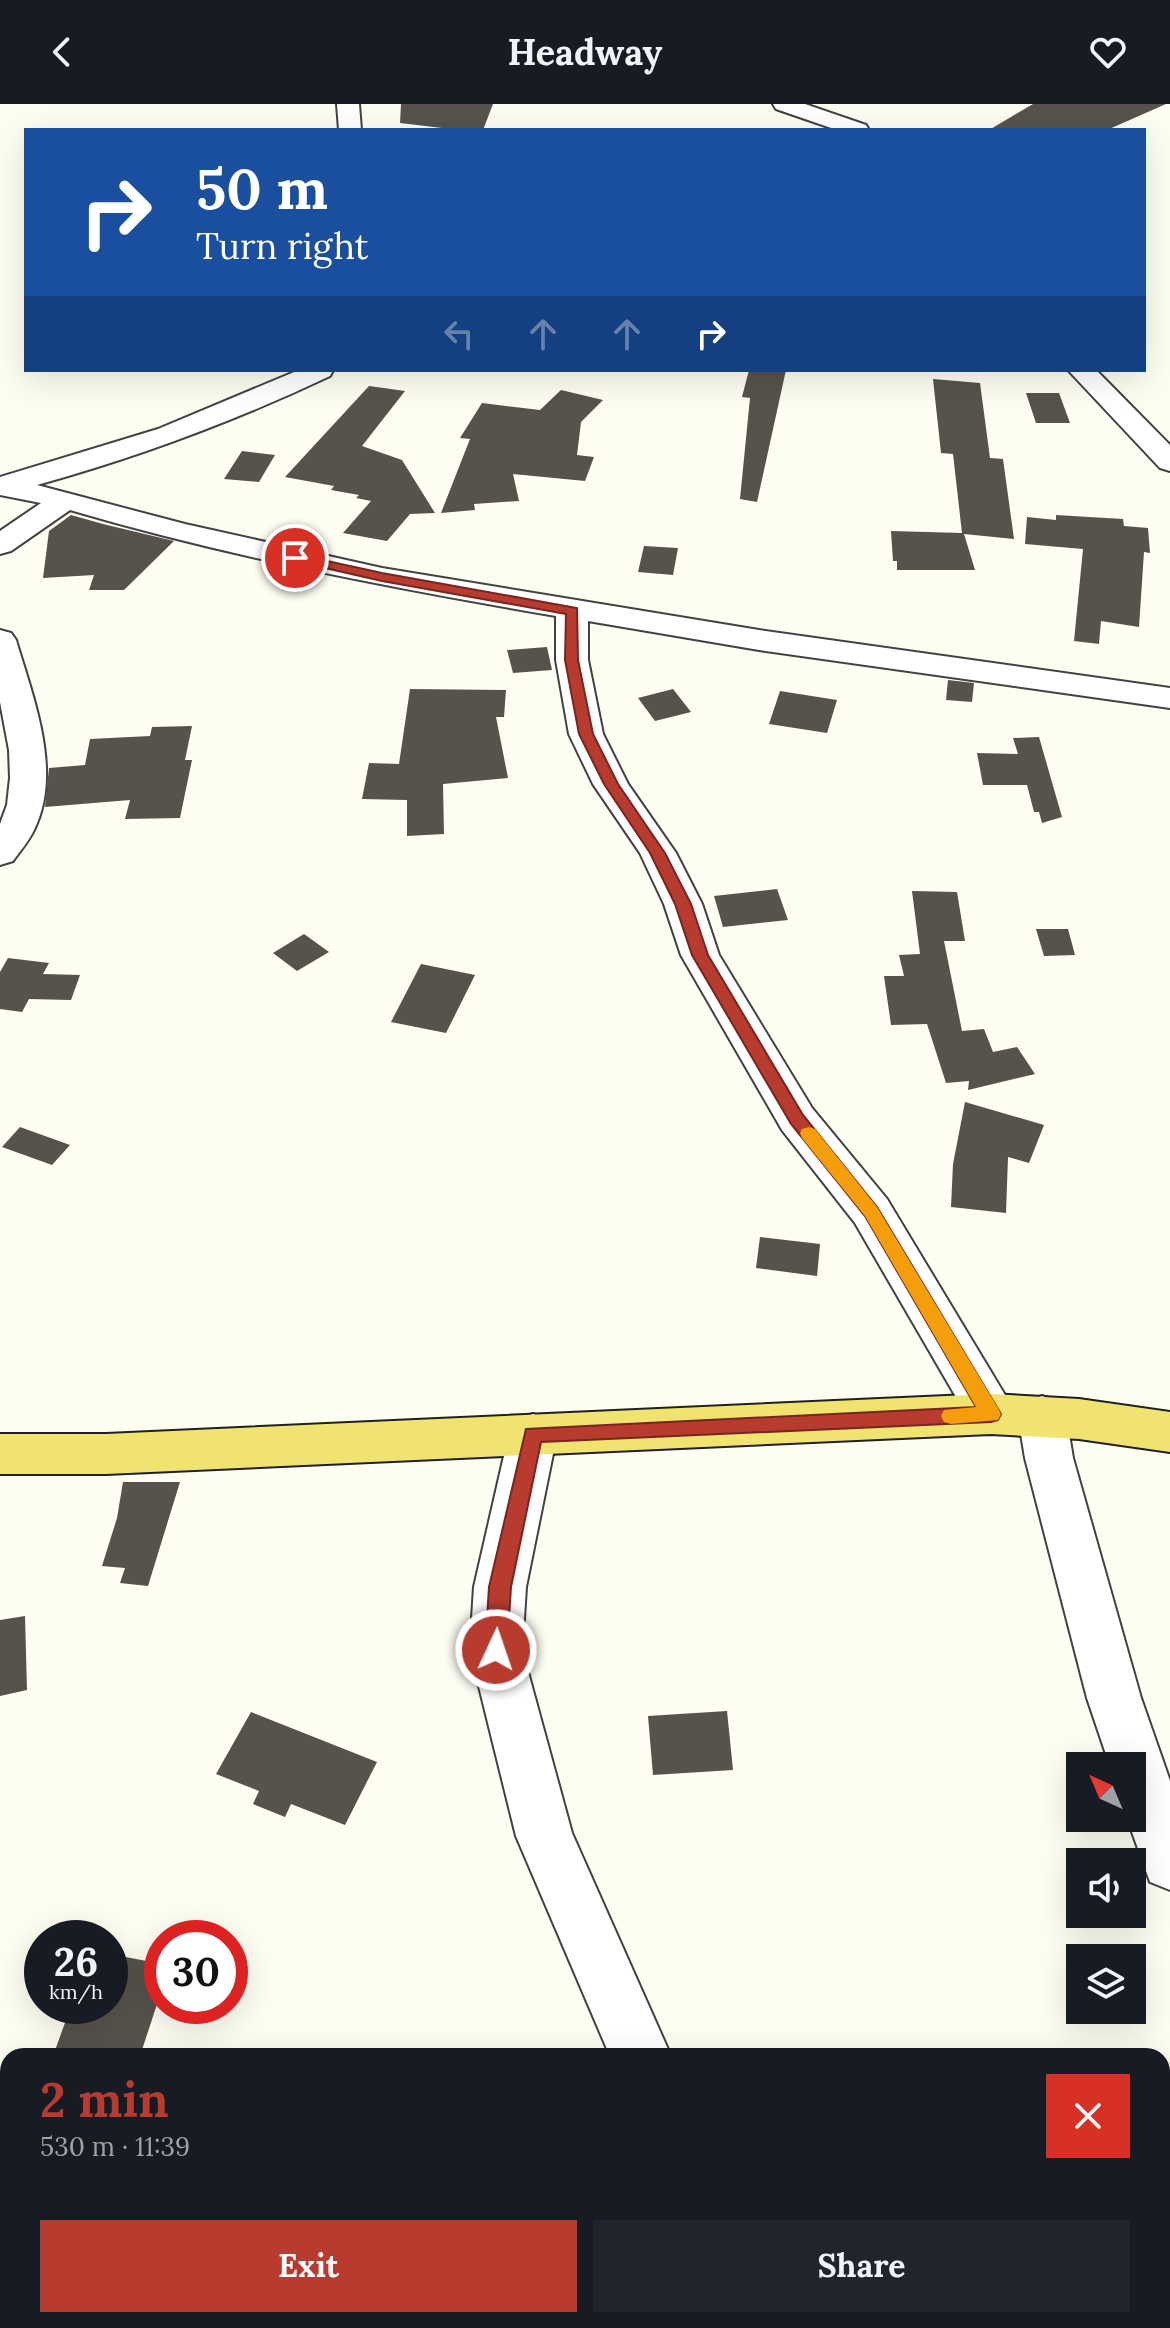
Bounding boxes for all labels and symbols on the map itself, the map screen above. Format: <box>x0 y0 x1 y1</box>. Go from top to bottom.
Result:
pin <box>261 524 329 592</box>
position arrow <box>454 1608 538 1692</box>
north arrow <box>1066 1752 1146 1832</box>
speed limit sign: 30 <box>144 1920 248 2024</box>

